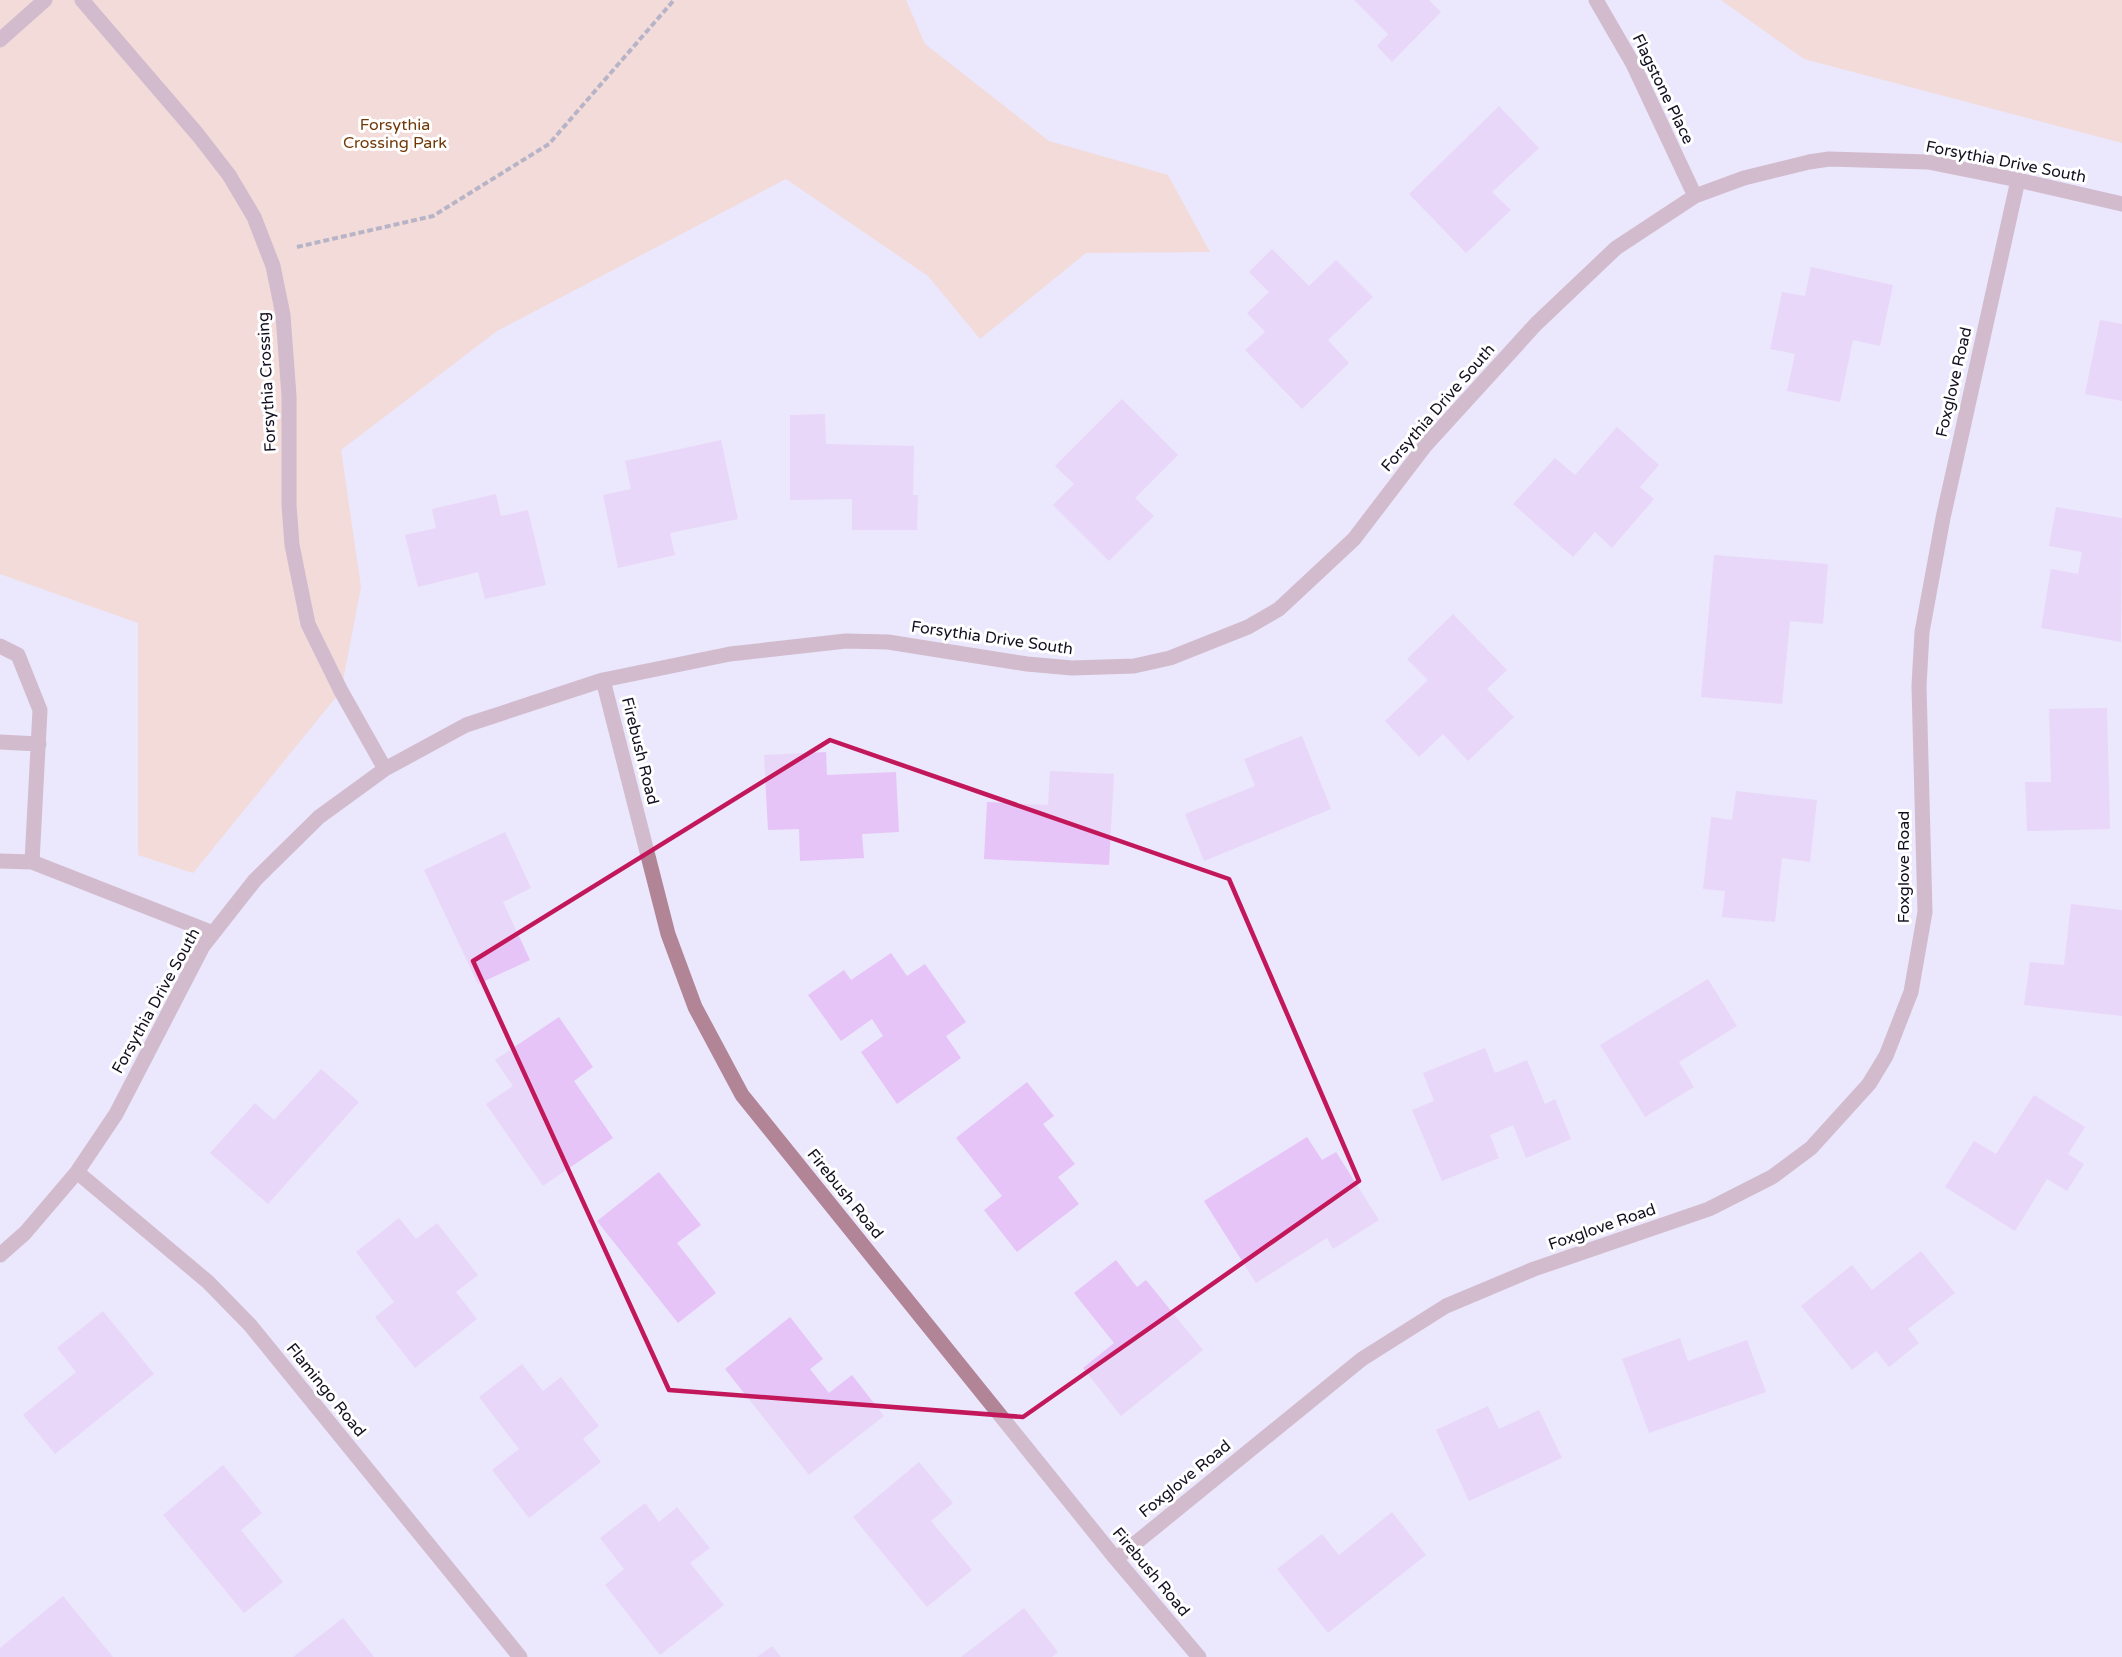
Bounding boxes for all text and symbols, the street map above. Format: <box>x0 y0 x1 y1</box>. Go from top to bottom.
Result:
street label: Flagstone Place <box>1628 31 1698 147</box>
park label: Forsythia Crossing Park <box>343 115 447 153</box>
street label: Forsythia Drive South <box>1924 137 2088 187</box>
street label: Forsythia Crossing <box>253 311 281 453</box>
street label: Foxglove Road <box>1932 325 1976 439</box>
street label: Forsythia Drive South <box>1377 340 1499 476</box>
street label: Forsythia Drive South <box>910 617 1074 659</box>
street label: Firebush Road <box>617 695 663 807</box>
street label: Foxglove Road <box>1894 811 1914 923</box>
street label: Forsythia Drive South <box>108 925 204 1077</box>
street label: Firebush Road <box>803 1145 887 1243</box>
street label: Foxglove Road <box>1546 1199 1658 1255</box>
street label: Flamingo Road <box>282 1339 370 1441</box>
street label: Foxglove Road <box>1135 1436 1235 1522</box>
street label: Firebush Road <box>1108 1523 1194 1621</box>

